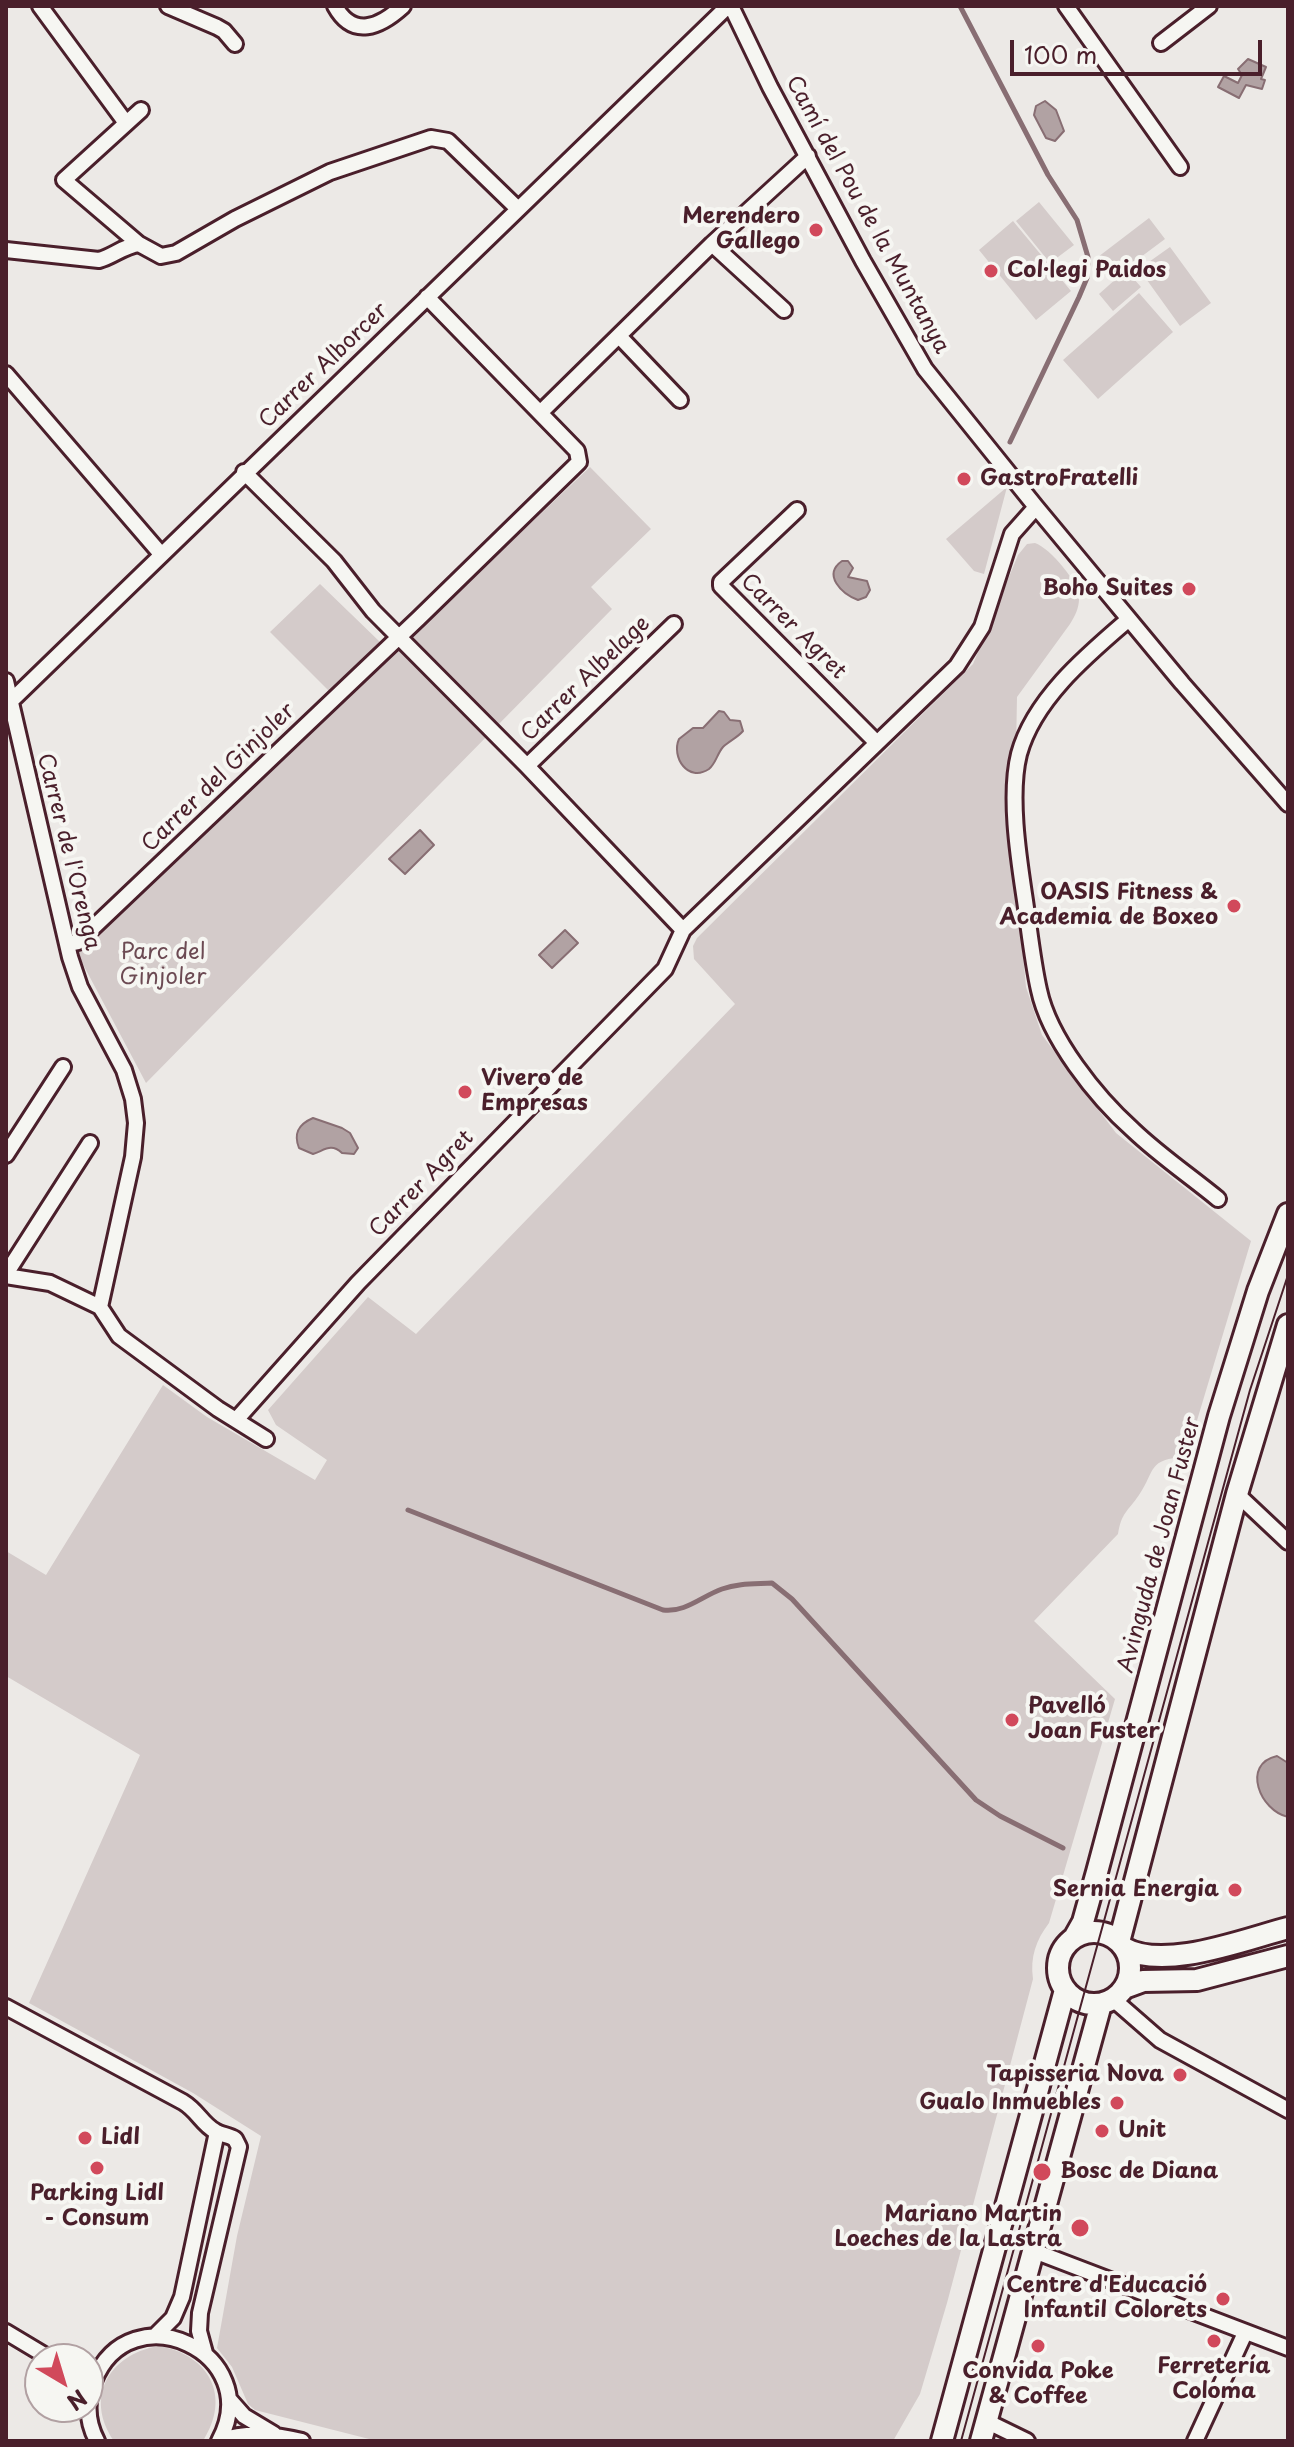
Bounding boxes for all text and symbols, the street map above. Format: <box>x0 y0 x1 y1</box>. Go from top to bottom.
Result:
scale bar <box>1014 24 1266 74</box>
text: 100 m <box>1024 36 1097 72</box>
street label: Camí del Pou de la Muntanya <box>779 72 955 358</box>
place label: Merendero Gallego <box>683 204 800 256</box>
marker: Merendero Gallego <box>807 221 825 239</box>
place label: Col·legi Paidos <box>1007 258 1166 284</box>
marker: Col·legi Paidos <box>982 262 1000 280</box>
street label: Carrer Alborcer <box>254 298 394 434</box>
place label: GastroFratelli <box>980 466 1138 492</box>
marker: GastroFratelli <box>955 470 973 488</box>
street label: Carrer Agret <box>735 569 851 685</box>
place label: Boho Suites <box>1042 576 1173 602</box>
marker: Boho Suites <box>1180 580 1198 598</box>
street label: Carrer Albelage <box>516 611 656 747</box>
street label: Carrer del Ginjoler <box>137 698 301 858</box>
street label: Carrer de l'Orenga <box>31 751 105 953</box>
place label: OASIS Fitness & Academia de Boxeo <box>1000 880 1218 932</box>
marker: OASIS Fitness & Academia de Boxeo <box>1225 897 1243 915</box>
park label: Parc del Ginjoler <box>119 940 207 992</box>
place label: Vivero de Empresas <box>481 1066 588 1118</box>
marker: Vivero de Empresas <box>456 1083 474 1101</box>
street label: Carrer Agret <box>364 1125 480 1243</box>
street label: Avinguda de Joan Fuster <box>1113 1414 1207 1676</box>
place label: Pavelló Joan Fuster <box>1028 1694 1160 1746</box>
marker: Pavelló Joan Fuster <box>1003 1711 1021 1729</box>
place label: Sernia Energia <box>1053 1877 1219 1903</box>
marker: Sernia Energia <box>1226 1881 1244 1899</box>
place label: Tapisseria Nova <box>987 2062 1164 2088</box>
marker: Tapisseria Nova <box>1171 2066 1189 2084</box>
place label: Gualo Inmuebles <box>919 2090 1101 2116</box>
marker: Gualo Inmuebles <box>1108 2094 1126 2112</box>
place label: Unit <box>1118 2118 1166 2144</box>
marker: Unit <box>1093 2122 1111 2140</box>
place label: Lidl <box>101 2125 140 2151</box>
marker: Lidl <box>76 2129 94 2147</box>
marker: Parking Lidl - Consum <box>88 2159 106 2177</box>
place label: Bosc de Diana <box>1060 2159 1218 2185</box>
marker: Bosc de Diana <box>1031 2161 1053 2183</box>
place label: Parking Lidl - Consum <box>30 2181 164 2232</box>
place label: Mariano Martin Loeches de la Lastra <box>835 2202 1062 2254</box>
marker: Mariano Martin Loeches de la Lastra <box>1069 2217 1091 2239</box>
place label: Centre d'Educació Infantil Colorets <box>1006 2273 1207 2324</box>
marker: Centre d'Educació Infantil Colorets <box>1214 2290 1232 2308</box>
marker: Ferretería Coloma <box>1205 2332 1223 2350</box>
marker: Convida Poke & Coffee <box>1029 2337 1047 2355</box>
north arrow <box>24 2343 104 2423</box>
place label: Ferretería Coloma <box>1157 2354 1271 2406</box>
place label: Convida Poke & Coffee <box>962 2359 1114 2410</box>
text: N <box>61 2382 95 2419</box>

